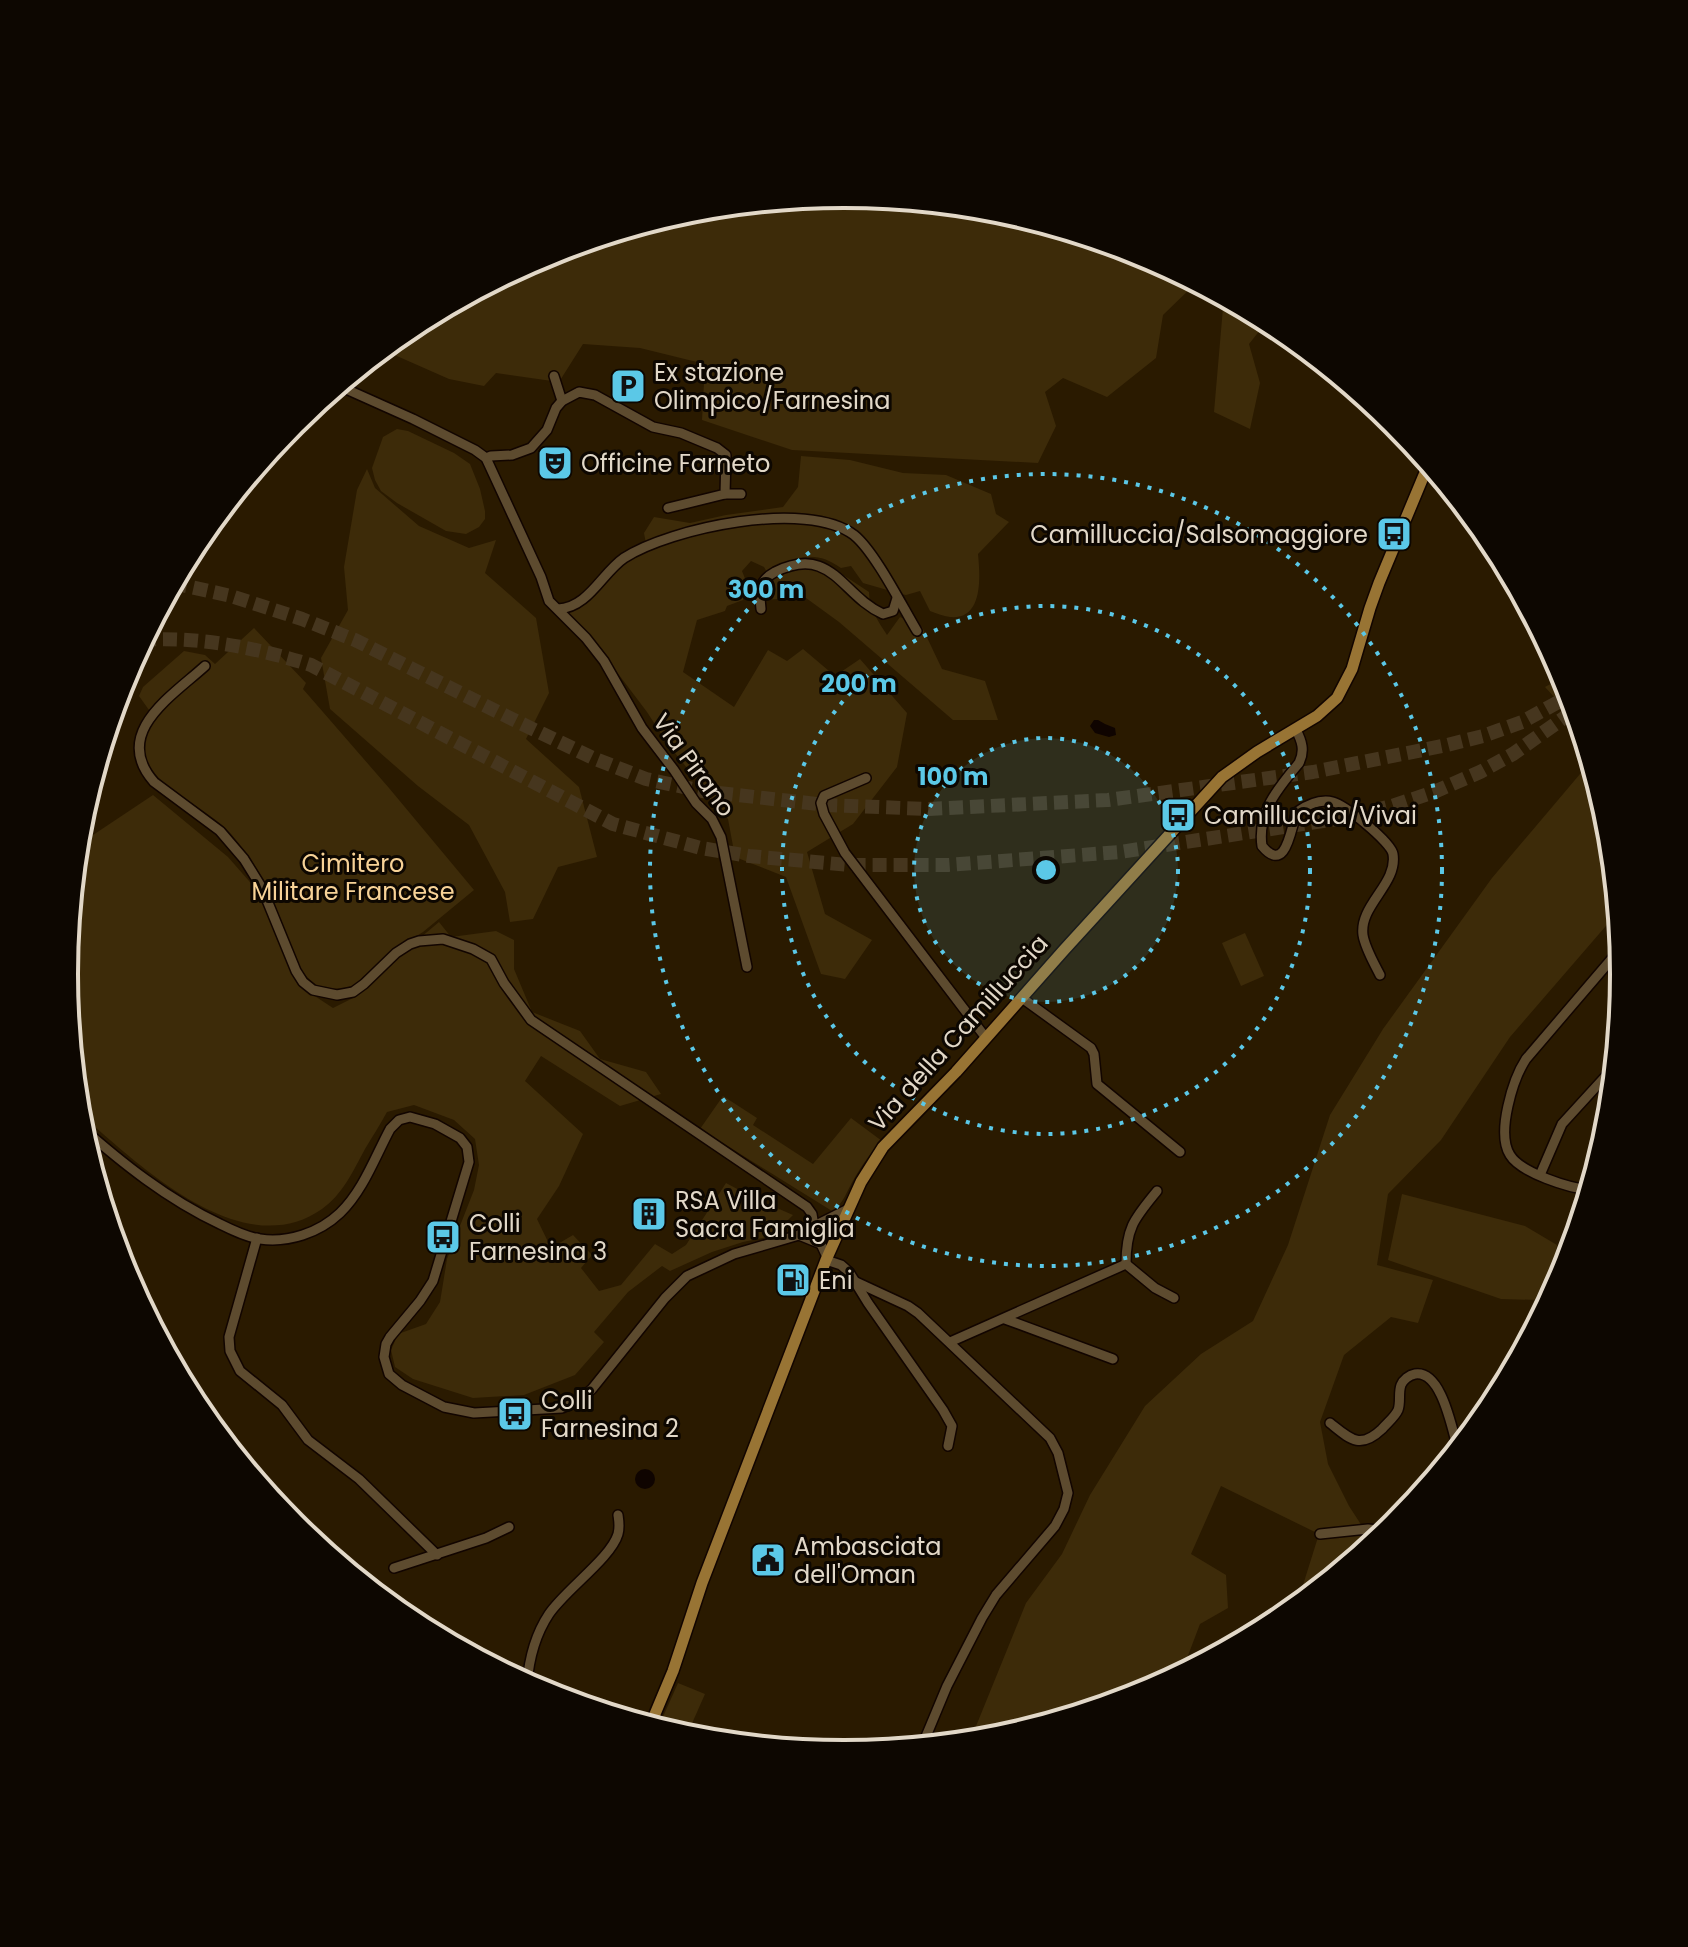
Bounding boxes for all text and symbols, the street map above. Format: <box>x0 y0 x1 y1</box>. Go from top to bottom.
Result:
place label: Ex stazione Olimpico/Farnesina <box>654 356 890 417</box>
parking icon: Ex stazione Olimpico/Farnesina <box>609 367 647 405</box>
theatre icon: Officine Farneto <box>536 444 574 482</box>
place label: Officine Farneto <box>581 447 770 480</box>
bus stop icon: Camilluccia/Salsomaggiore <box>1375 515 1413 553</box>
place label: Camilluccia/Salsomaggiore <box>1030 518 1368 551</box>
text: 300 m <box>728 573 804 606</box>
text: 200 m <box>821 667 897 700</box>
street label: Via Pirano <box>645 707 743 823</box>
text: 100 m <box>918 760 988 793</box>
bus stop icon: Camilluccia/Vivai <box>1159 796 1197 834</box>
place label: Camilluccia/Vivai <box>1204 799 1417 832</box>
park label: Cimitero Militare Francese <box>251 847 455 908</box>
centre of rings <box>1032 856 1060 884</box>
street label: Via della Camilluccia <box>861 928 1055 1138</box>
place label: RSA Villa Sacra Famiglia <box>675 1184 855 1245</box>
building icon: RSA Villa Sacra Famiglia <box>630 1195 668 1233</box>
place label: Colli Farnesina 3 <box>469 1207 607 1268</box>
bus stop icon: Colli Farnesina 3 <box>424 1218 462 1256</box>
fuel station icon: Eni <box>774 1261 812 1299</box>
place label: Eni <box>819 1264 853 1297</box>
place label: Colli Farnesina 2 <box>541 1384 679 1445</box>
bus stop icon: Colli Farnesina 2 <box>496 1395 534 1433</box>
place label: Ambasciata dell'Oman <box>794 1530 942 1591</box>
public building icon: Ambasciata dell'Oman <box>749 1541 787 1579</box>

